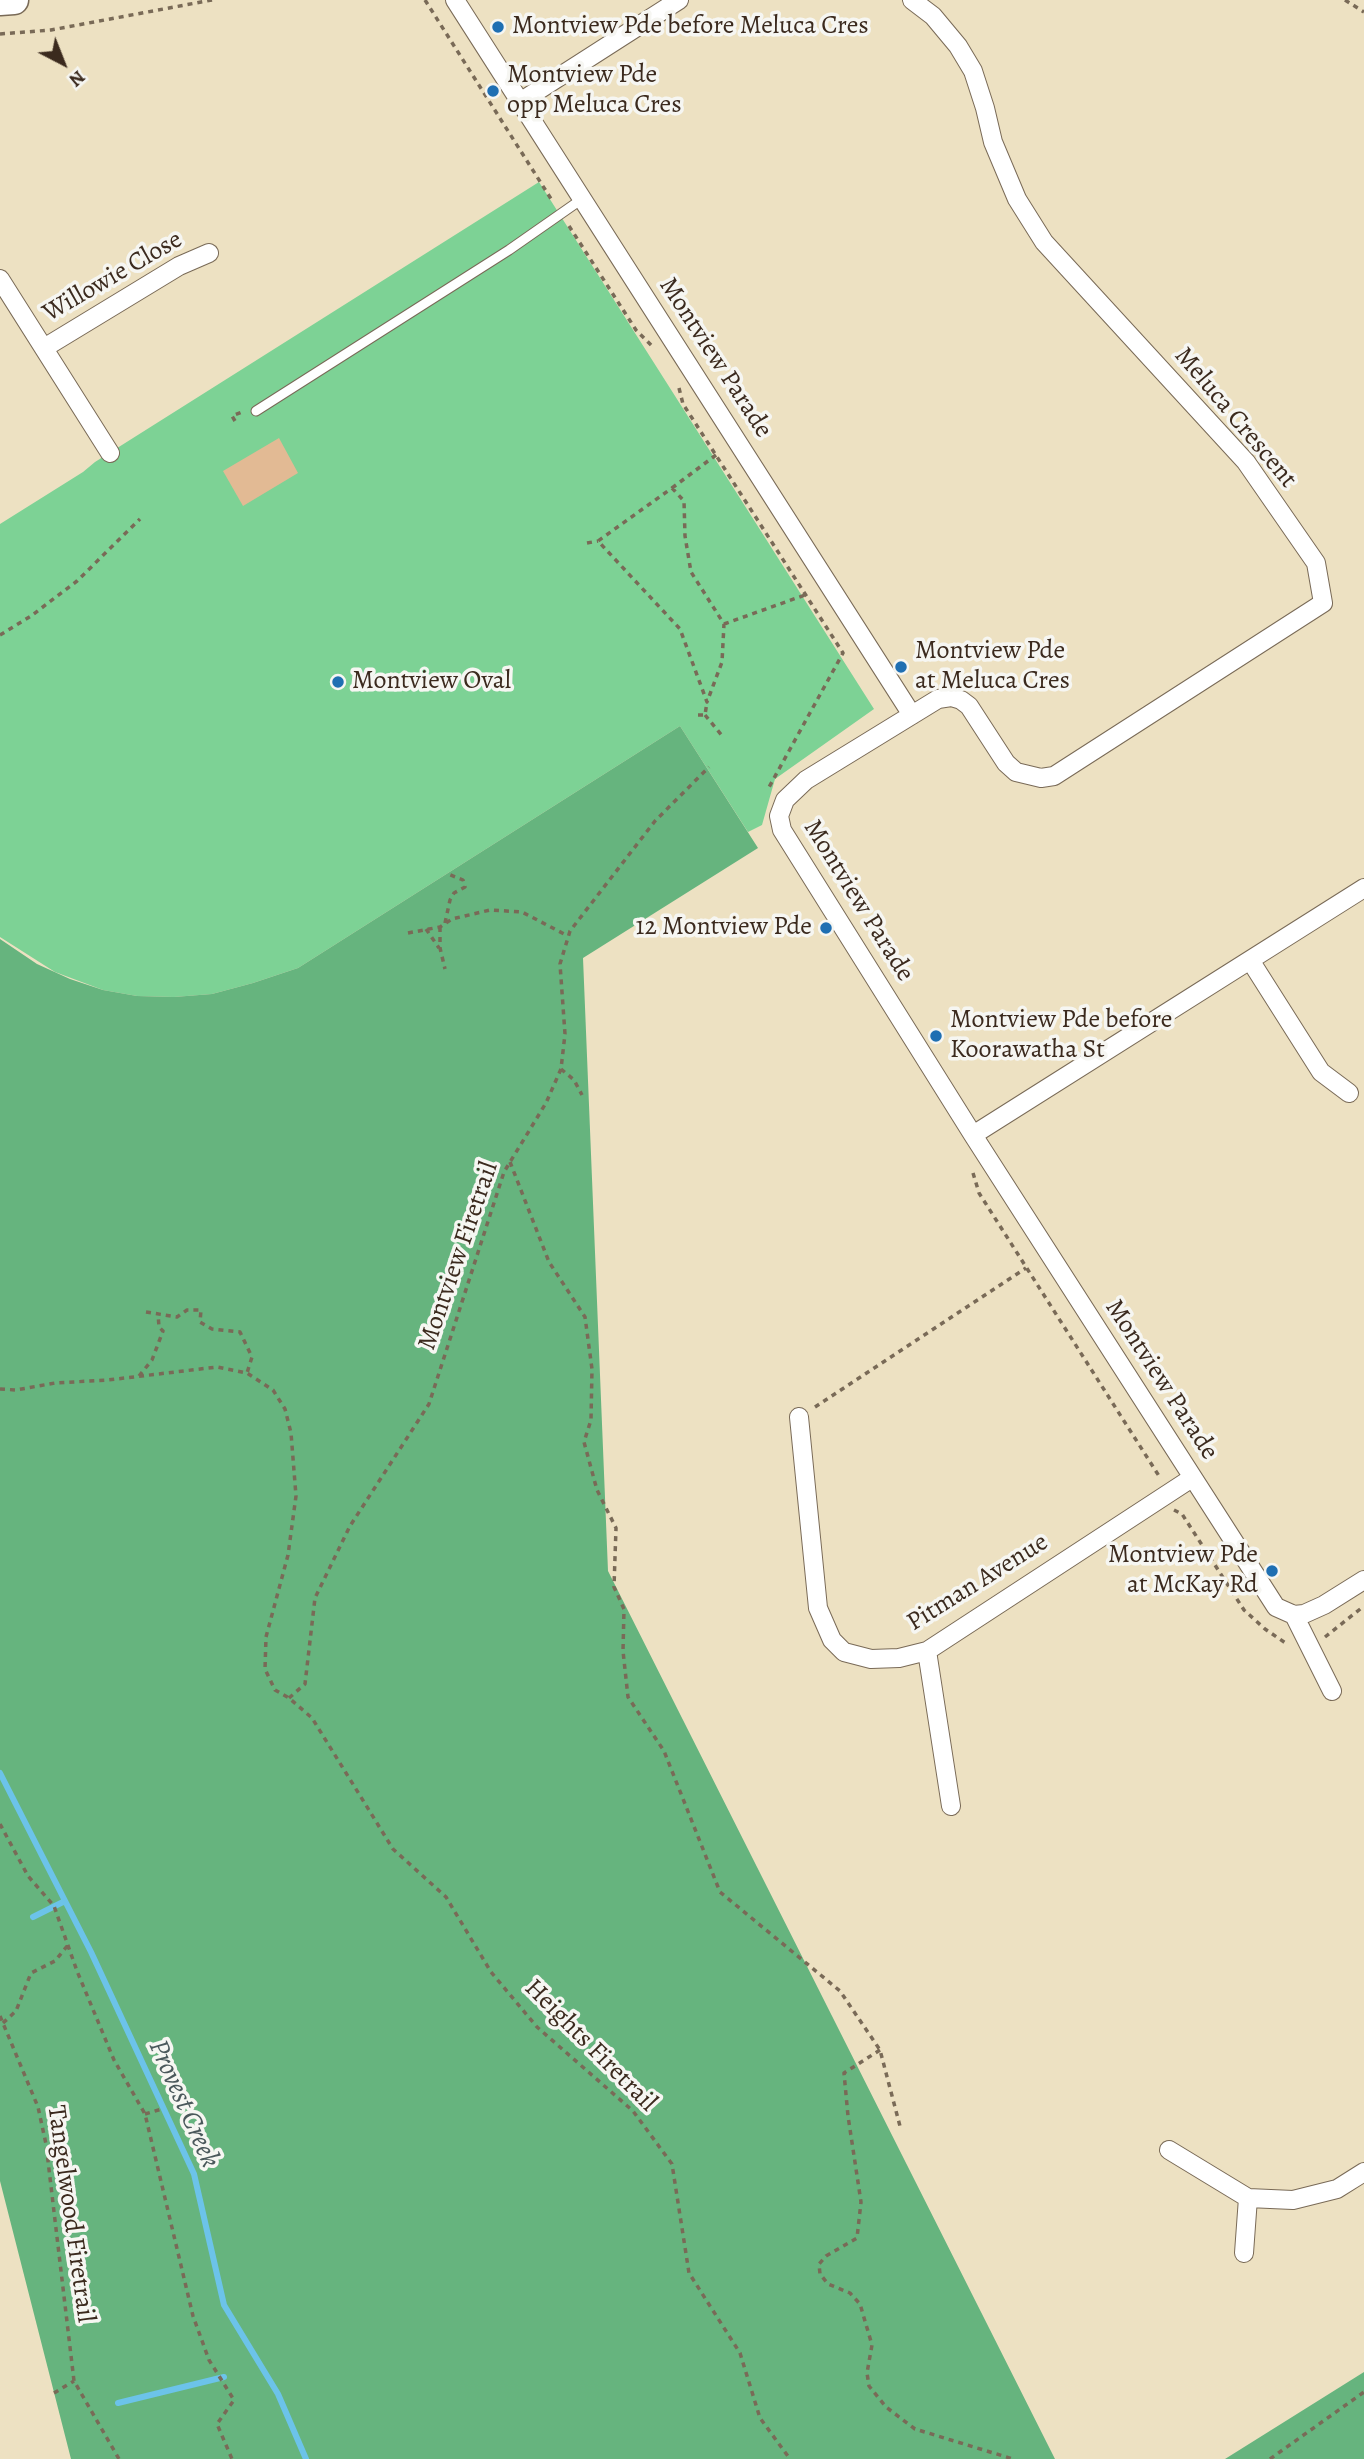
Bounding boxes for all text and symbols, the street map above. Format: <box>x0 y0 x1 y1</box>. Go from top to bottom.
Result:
place label: Montview Pde before Meluca Cres <box>512 11 869 43</box>
marker: Montview Pde before Meluca Cres <box>490 19 506 35</box>
north arrow <box>28 28 98 98</box>
place label: Montview Pde opp Meluca Cres <box>507 60 682 122</box>
text: N <box>63 64 91 93</box>
marker: Montview Pde opp Meluca Cres <box>485 83 501 99</box>
street label: Willowie Close <box>38 225 188 329</box>
street label: Montview Parade <box>652 272 778 444</box>
street label: Meluca Crescent <box>1167 341 1303 495</box>
place label: Montview Pde at Meluca Cres <box>915 636 1070 698</box>
marker: Montview Pde at Meluca Cres <box>893 659 909 675</box>
place label: Montview Oval <box>352 666 511 698</box>
marker: Montview Oval <box>330 674 346 690</box>
street label: Montview Parade <box>796 814 920 988</box>
place label: 12 Montview Pde <box>636 912 812 944</box>
marker: 12 Montview Pde <box>818 920 834 936</box>
place label: Montview Pde before Koorawatha St <box>950 1005 1172 1066</box>
marker: Montview Pde before Koorawatha St <box>928 1028 944 1044</box>
street label: Montview Firetrail <box>412 1158 506 1354</box>
street label: Montview Parade <box>1098 1294 1224 1466</box>
street label: Pitman Avenue <box>902 1527 1054 1639</box>
place label: Montview Pde at McKay Rd <box>1108 1540 1258 1602</box>
marker: Montview Pde at McKay Rd <box>1264 1563 1280 1579</box>
street label: Heights Firetrail <box>517 1973 663 2119</box>
water label: Provest Creek <box>140 2035 226 2173</box>
street label: Tangelwood Firetrail <box>39 2104 101 2324</box>

